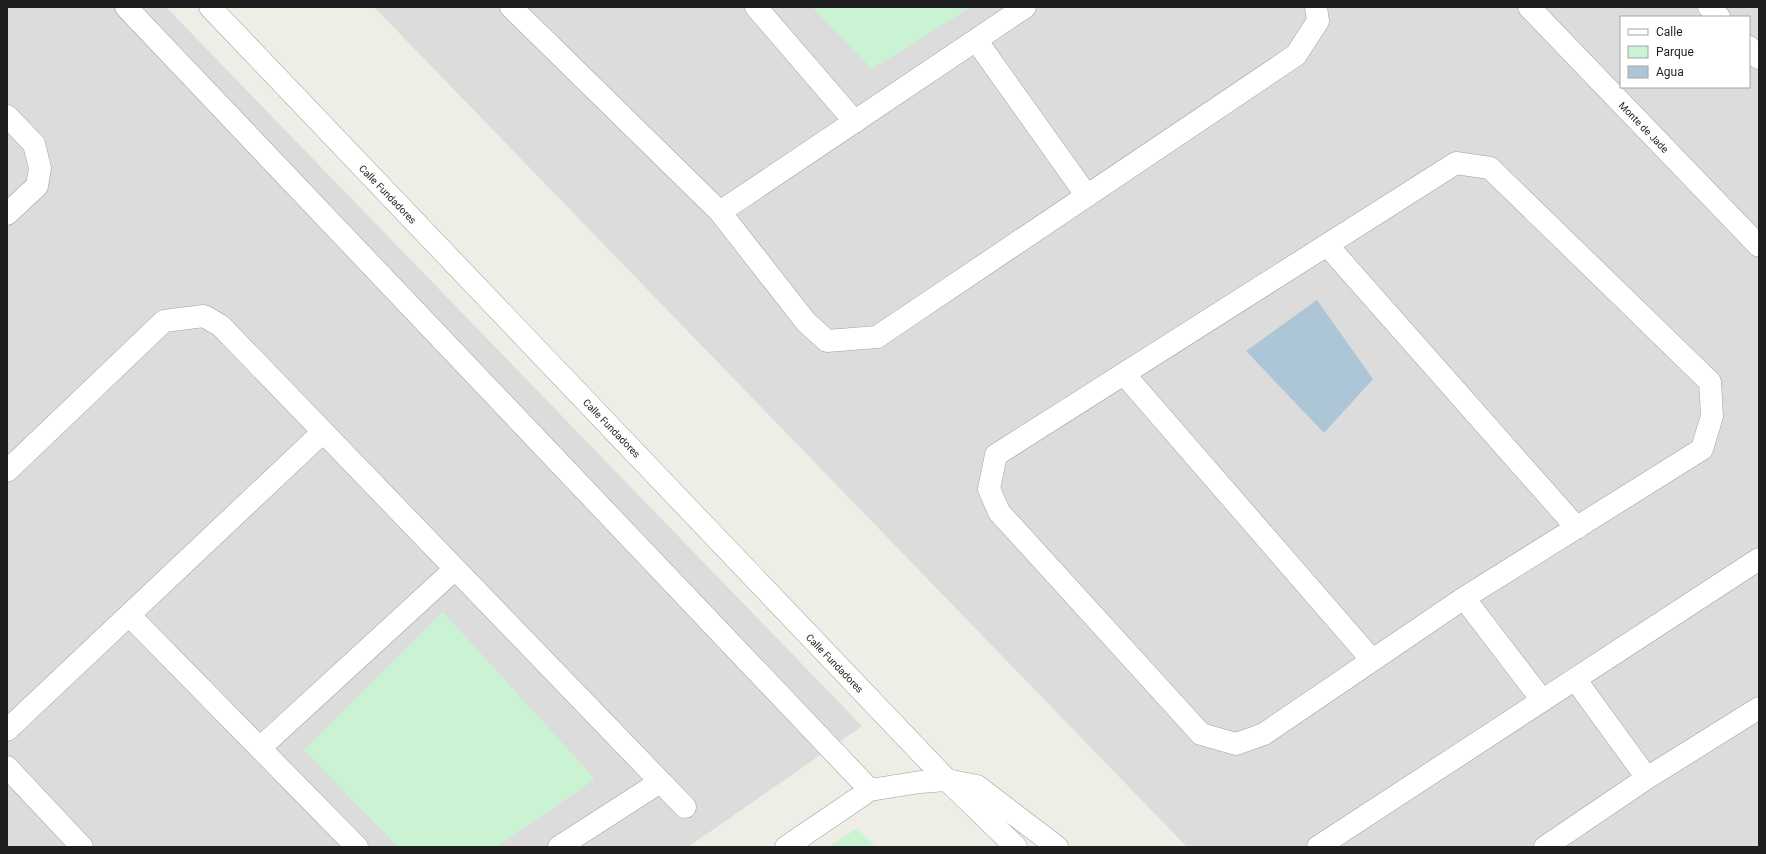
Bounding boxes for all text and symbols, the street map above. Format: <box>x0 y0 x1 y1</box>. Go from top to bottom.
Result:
legend <box>1620 16 1750 88</box>
text: Calle <box>1656 25 1683 39</box>
text: Parque <box>1656 45 1694 59</box>
text: Agua <box>1656 65 1684 79</box>
street label: Monte de Jade <box>1617 100 1671 155</box>
street label: Calle Fundadores <box>357 163 418 226</box>
street label: Calle Fundadores <box>581 397 642 460</box>
street label: Calle Fundadores <box>804 632 865 695</box>

